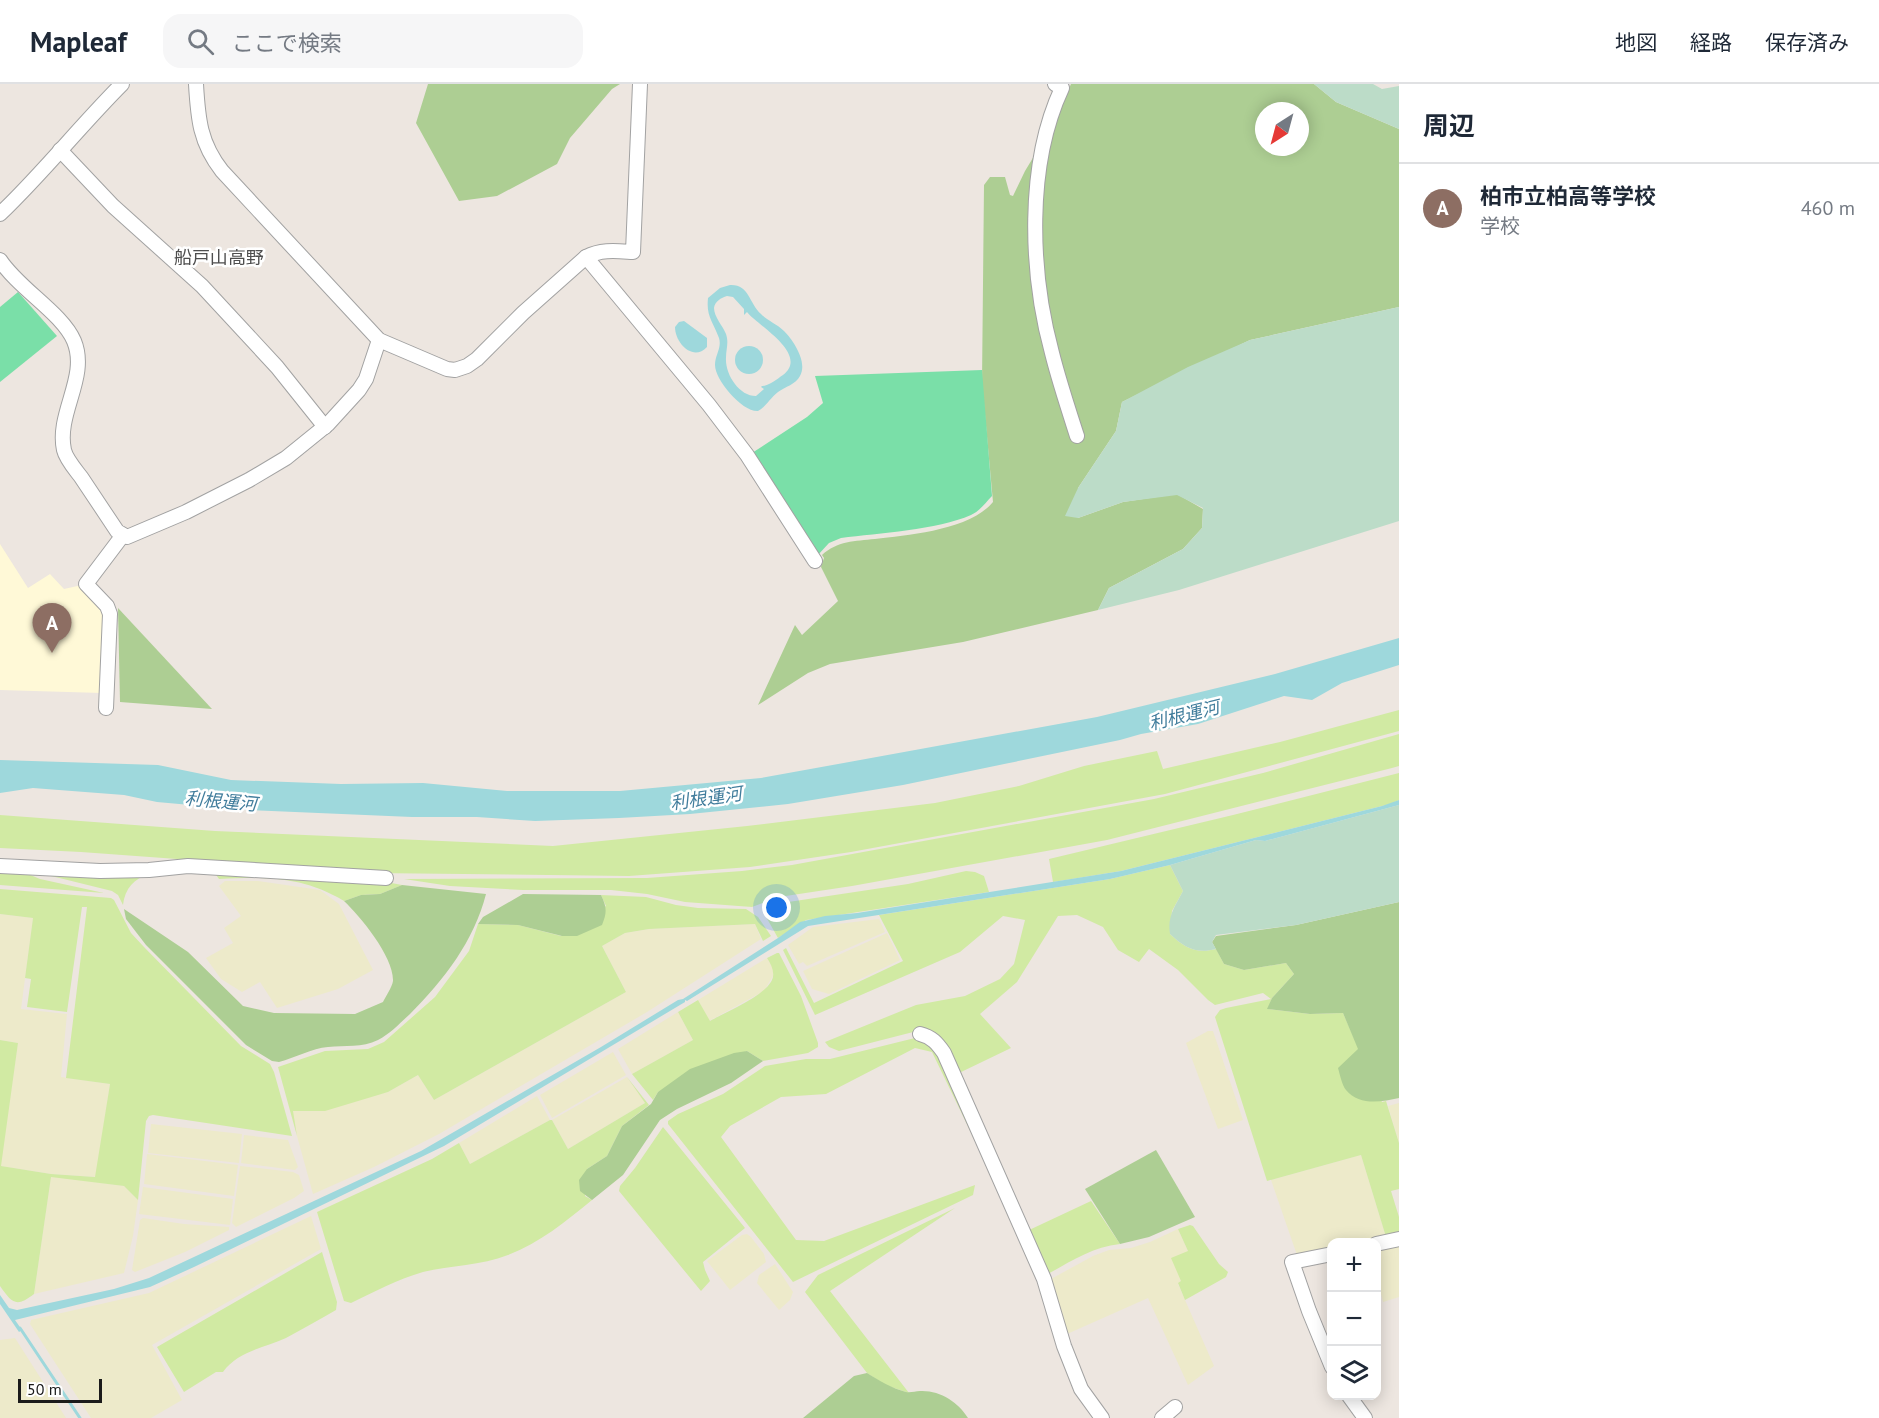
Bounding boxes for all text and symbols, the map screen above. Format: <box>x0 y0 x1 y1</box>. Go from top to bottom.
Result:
search box <box>163 14 583 68</box>
text: Mapleaf <box>30 23 127 60</box>
icon: search <box>184 25 217 58</box>
text: ここで検索 <box>232 29 342 57</box>
text: 地図 <box>1615 29 1657 56</box>
text: 経路 <box>1690 29 1732 56</box>
text: 保存済み <box>1765 29 1849 56</box>
north arrow <box>1255 102 1309 156</box>
text: 周辺 <box>1423 109 1475 142</box>
text: 柏市立柏高等学校 <box>1480 182 1656 210</box>
text: A <box>1436 195 1449 221</box>
text: 460 m <box>1801 195 1855 221</box>
text: 学校 <box>1480 213 1520 239</box>
district label: 船戸山高野 <box>174 246 264 269</box>
pin: A <box>32 604 72 653</box>
water label: 利根運河 <box>1146 694 1225 735</box>
water label: 利根運河 <box>669 781 746 814</box>
water label: 利根運河 <box>184 786 261 816</box>
your location <box>762 893 791 922</box>
map controls <box>1327 1238 1381 1400</box>
button: + <box>1327 1238 1381 1292</box>
button: − <box>1327 1292 1381 1346</box>
button: layers <box>1327 1346 1381 1400</box>
scale bar <box>18 1376 102 1404</box>
text: 50 m <box>27 1379 62 1399</box>

